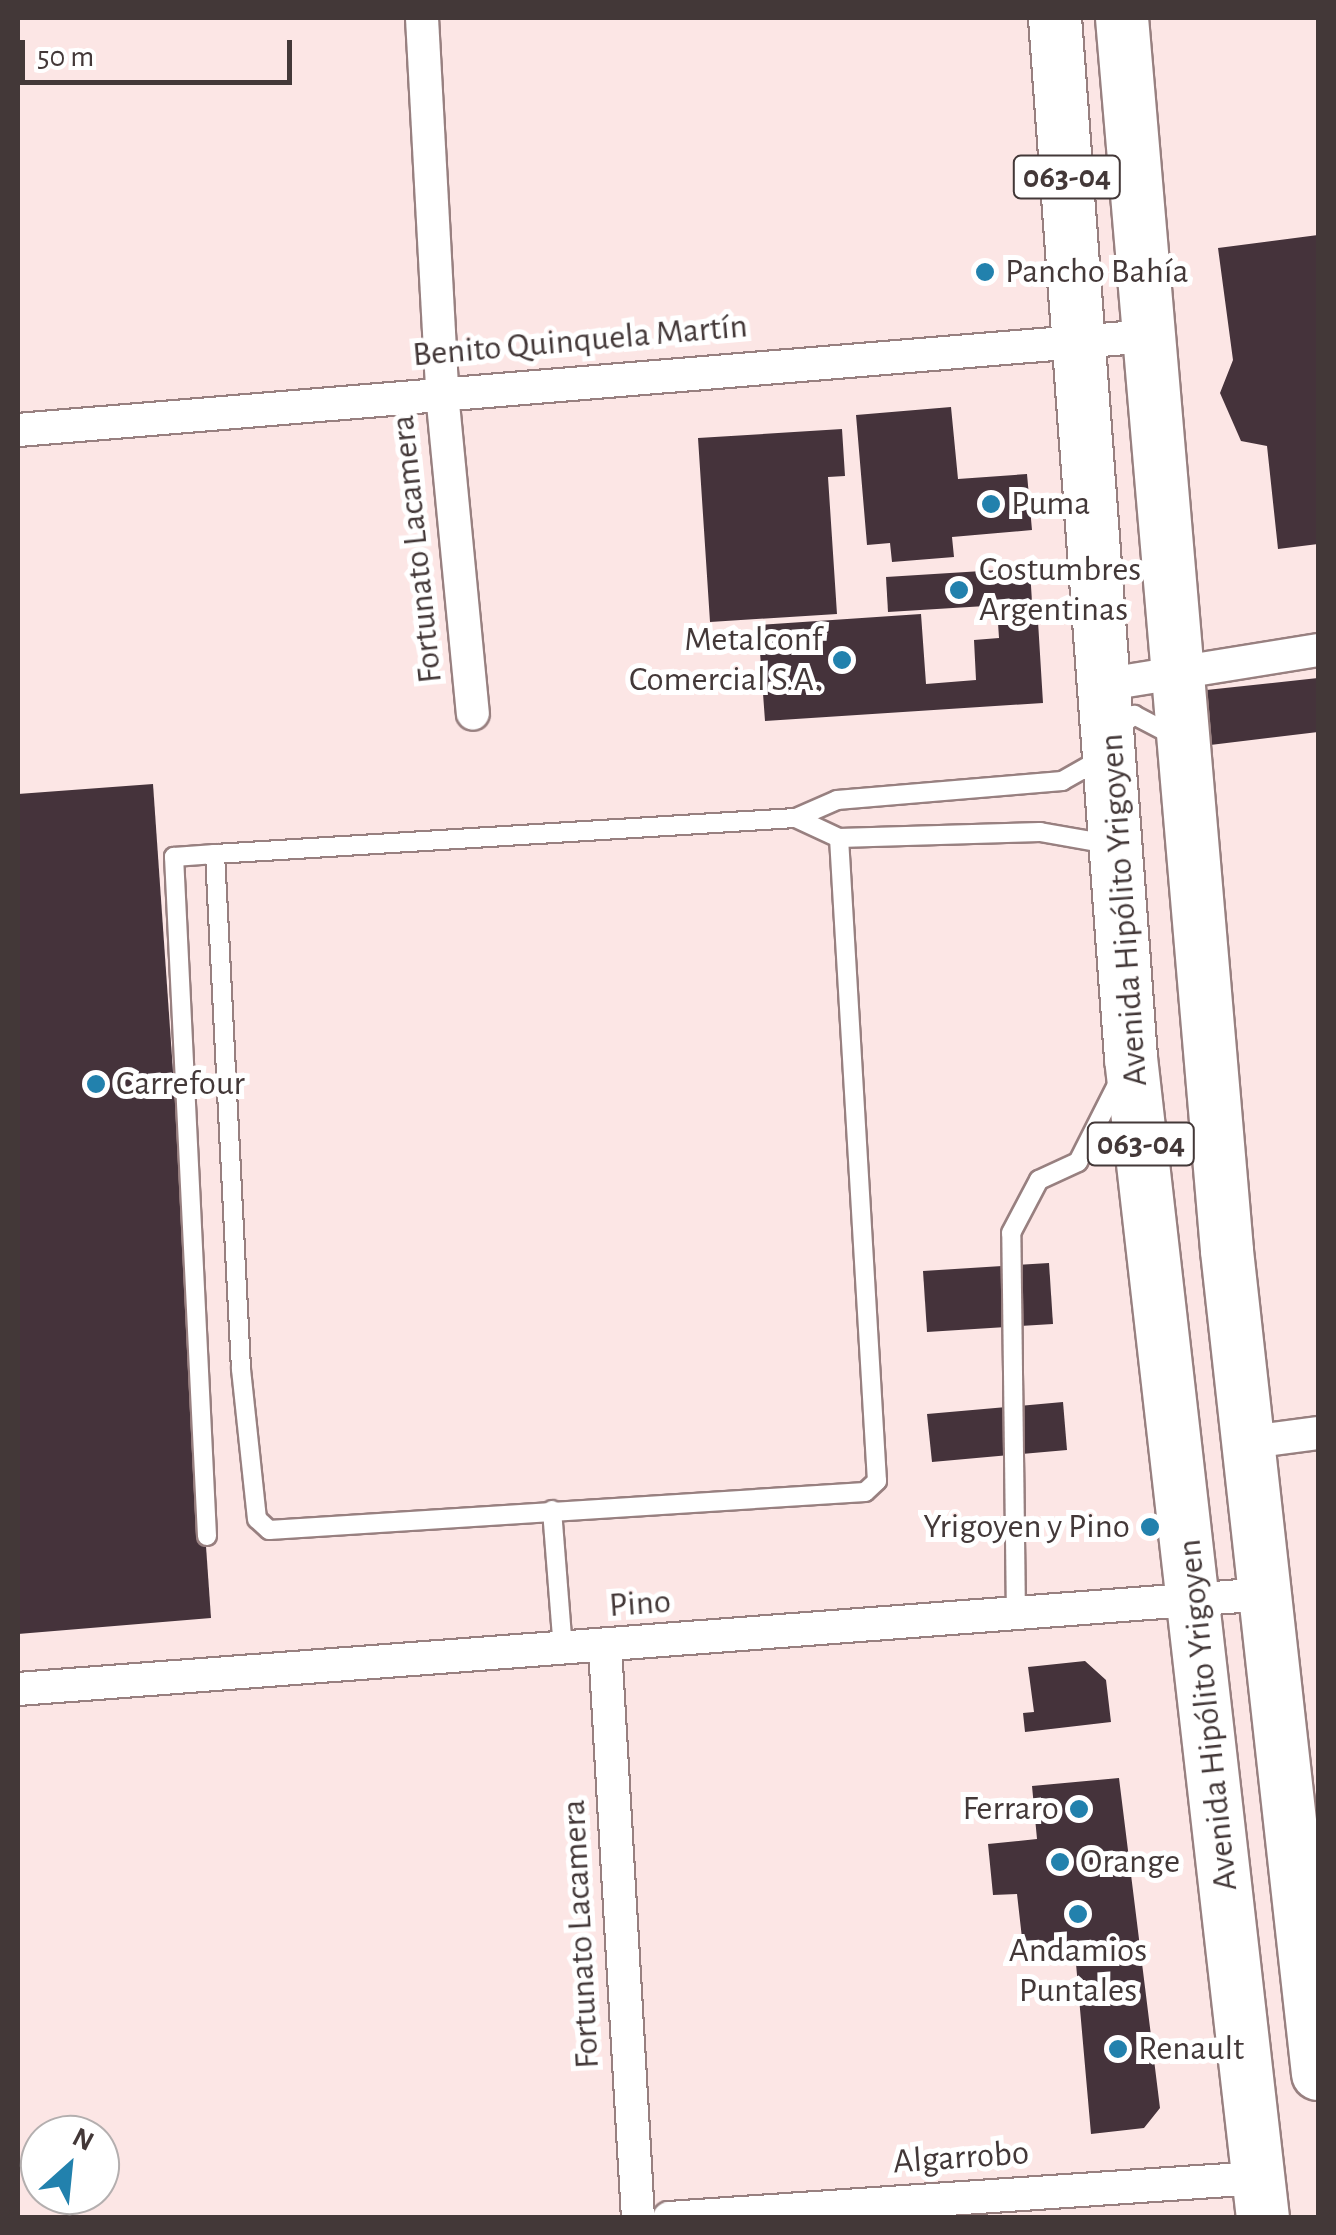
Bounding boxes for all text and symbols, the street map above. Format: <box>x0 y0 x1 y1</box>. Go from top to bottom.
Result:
scale bar <box>25 20 298 82</box>
text: 50 m <box>37 42 94 72</box>
road number: 063-04 <box>1012 150 1122 204</box>
place label: Pancho Bahía <box>1005 251 1189 293</box>
marker: Pancho Bahía <box>974 261 996 283</box>
street label: Benito Quinquela Martín <box>411 305 749 377</box>
street label: Fortunato Lacamera <box>382 413 452 685</box>
place label: Puma <box>1011 483 1090 525</box>
marker: Puma <box>980 493 1002 515</box>
place label: Costumbres Argentinas <box>979 549 1141 631</box>
marker: Costumbres Argentinas <box>948 579 970 601</box>
place label: Metalconf Comercial S.A. <box>629 619 822 701</box>
marker: Metalconf Comercial S.A. <box>831 649 853 671</box>
street label: Avenida Hipólito Yrigoyen <box>1091 732 1157 1088</box>
place label: Carrefour <box>116 1063 245 1105</box>
marker: Carrefour <box>85 1073 107 1095</box>
road number: 063-04 <box>1086 1117 1196 1171</box>
place label: Yrigoyen y Pino <box>923 1506 1130 1548</box>
marker: Yrigoyen y Pino <box>1139 1516 1161 1538</box>
street label: Avenida Hipólito Yrigoyen <box>1169 1537 1247 1893</box>
street label: Pino <box>608 1581 672 1627</box>
place label: Ferraro <box>962 1788 1059 1830</box>
street label: Fortunato Lacamera <box>553 1798 609 2070</box>
marker: Ferraro <box>1068 1798 1090 1820</box>
place label: Orange <box>1080 1841 1180 1883</box>
marker: Orange <box>1049 1851 1071 1873</box>
marker: Andamios Puntales <box>1067 1903 1089 1925</box>
place label: Andamios Puntales <box>1009 1930 1147 2012</box>
place label: Renault <box>1138 2028 1244 2070</box>
marker: Renault <box>1107 2038 1129 2060</box>
north arrow <box>20 2115 120 2215</box>
text: N <box>68 2123 98 2157</box>
street label: Algarrobo <box>892 2132 1030 2184</box>

